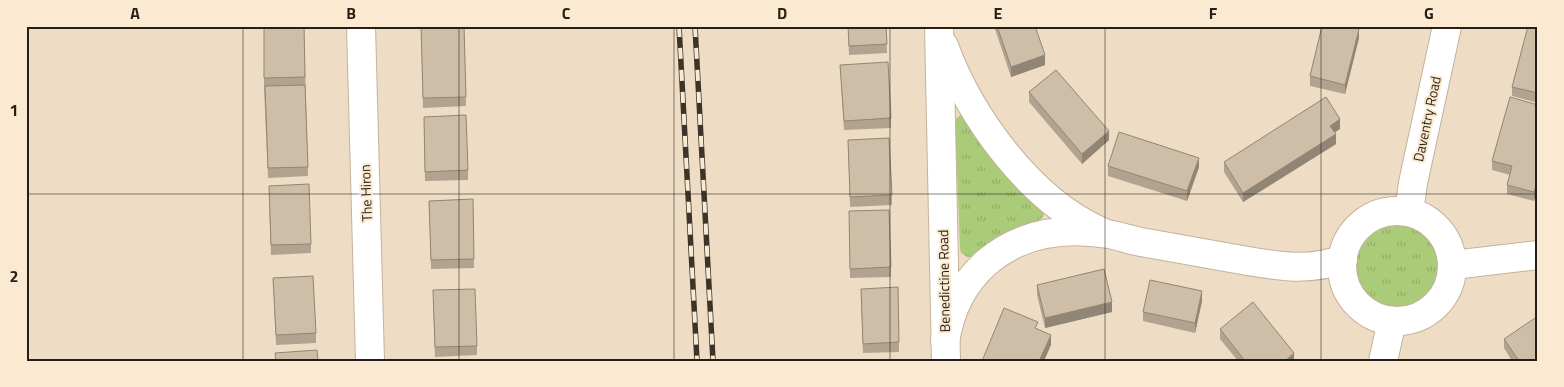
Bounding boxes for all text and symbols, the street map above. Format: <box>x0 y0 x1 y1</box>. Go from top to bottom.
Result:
text: A <box>130 1 140 25</box>
text: B <box>346 1 356 25</box>
text: C <box>562 1 571 25</box>
text: D <box>777 1 787 25</box>
text: E <box>994 1 1003 25</box>
text: F <box>1209 1 1218 25</box>
text: G <box>1424 1 1434 25</box>
street label: Daventry Road <box>1407 74 1446 164</box>
text: 1 <box>10 98 18 122</box>
street label: The Hiron <box>354 164 377 222</box>
street label: Benedictine Road <box>932 229 955 333</box>
text: 2 <box>10 264 18 288</box>

